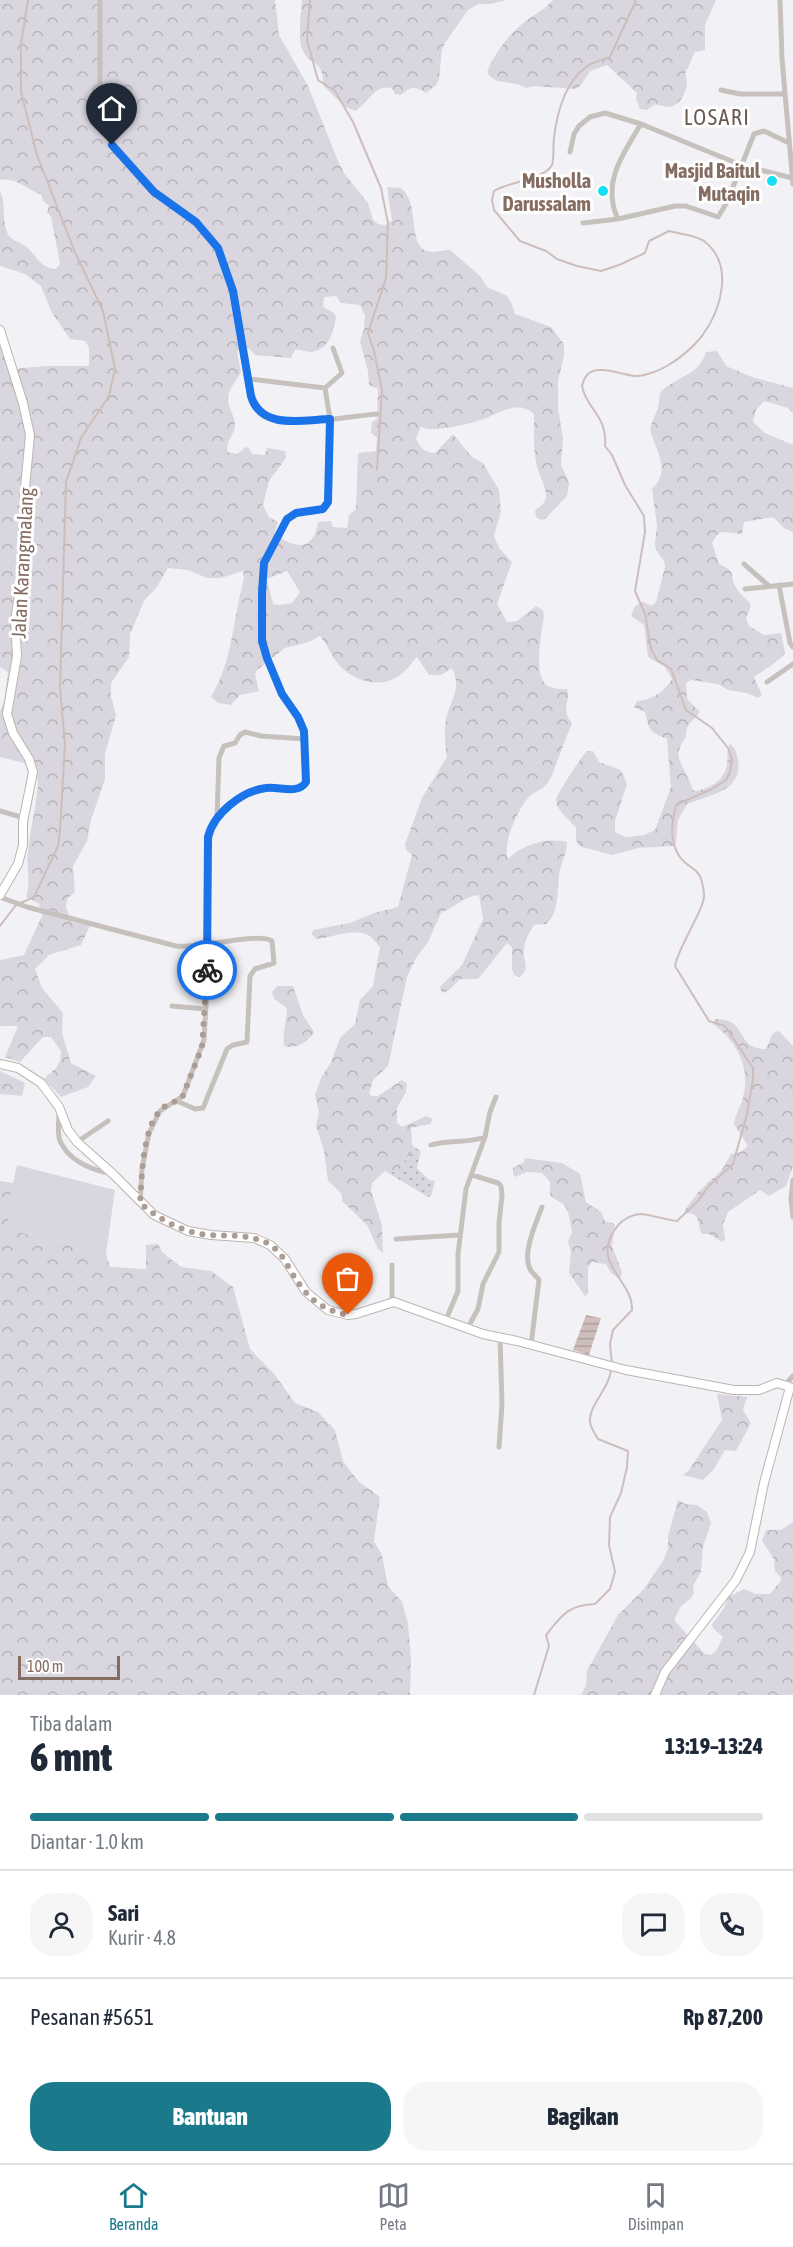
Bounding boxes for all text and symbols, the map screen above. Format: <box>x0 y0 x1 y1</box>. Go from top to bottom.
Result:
pin <box>86 83 137 145</box>
icon: home <box>95 92 128 125</box>
district label: LOSARI <box>684 104 750 130</box>
place label: Masjid Baitul Mutaqin <box>665 159 761 205</box>
place label: Musholla Darussalam <box>503 169 591 215</box>
marker: Masjid Baitul Mutaqin <box>765 174 779 188</box>
marker: Musholla Darussalam <box>596 184 610 198</box>
street label: Jalan Karangmalang <box>7 487 37 639</box>
courier <box>177 940 237 1000</box>
icon: bike <box>191 954 224 987</box>
pin <box>322 1253 373 1315</box>
icon: bag <box>331 1262 364 1295</box>
scale bar <box>18 1653 120 1680</box>
text: 100 m <box>27 1657 63 1675</box>
text: Tiba dalam <box>30 1712 112 1735</box>
text: 13:19–13:24 <box>665 1733 763 1759</box>
text: 6 mnt <box>30 1735 112 1779</box>
text: Diantar · 1.0 km <box>30 1830 144 1853</box>
button: person <box>30 1893 93 1956</box>
button: chat <box>622 1893 685 1956</box>
button: phone <box>700 1893 763 1956</box>
text: Sari <box>108 1900 139 1926</box>
text: Kurir · 4.8 <box>108 1926 176 1949</box>
text: Pesanan #5651 <box>30 2004 154 2030</box>
text: Rp 87,200 <box>683 2004 763 2030</box>
button: Bantuan <box>30 2082 391 2151</box>
button: Bagikan <box>403 2082 763 2151</box>
tab: Beranda <box>109 2179 159 2233</box>
tab: Peta <box>377 2179 410 2233</box>
tab: Disimpan <box>628 2179 684 2233</box>

